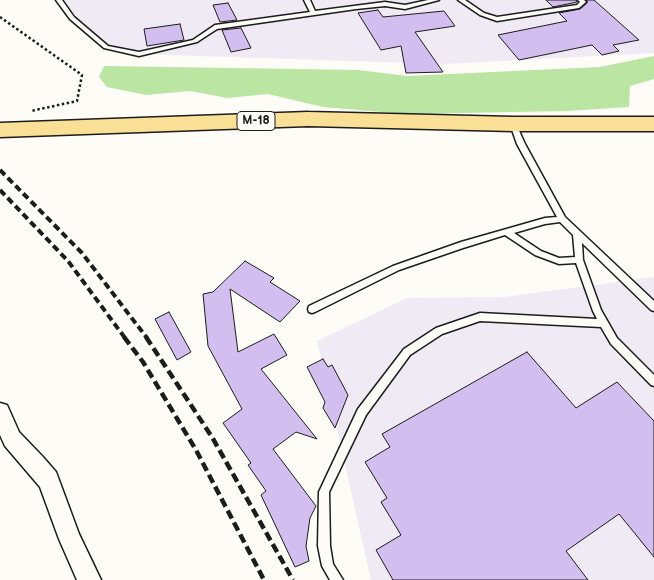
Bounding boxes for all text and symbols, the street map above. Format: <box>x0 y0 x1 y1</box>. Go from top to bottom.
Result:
road number: М-18 <box>237 112 275 130</box>

